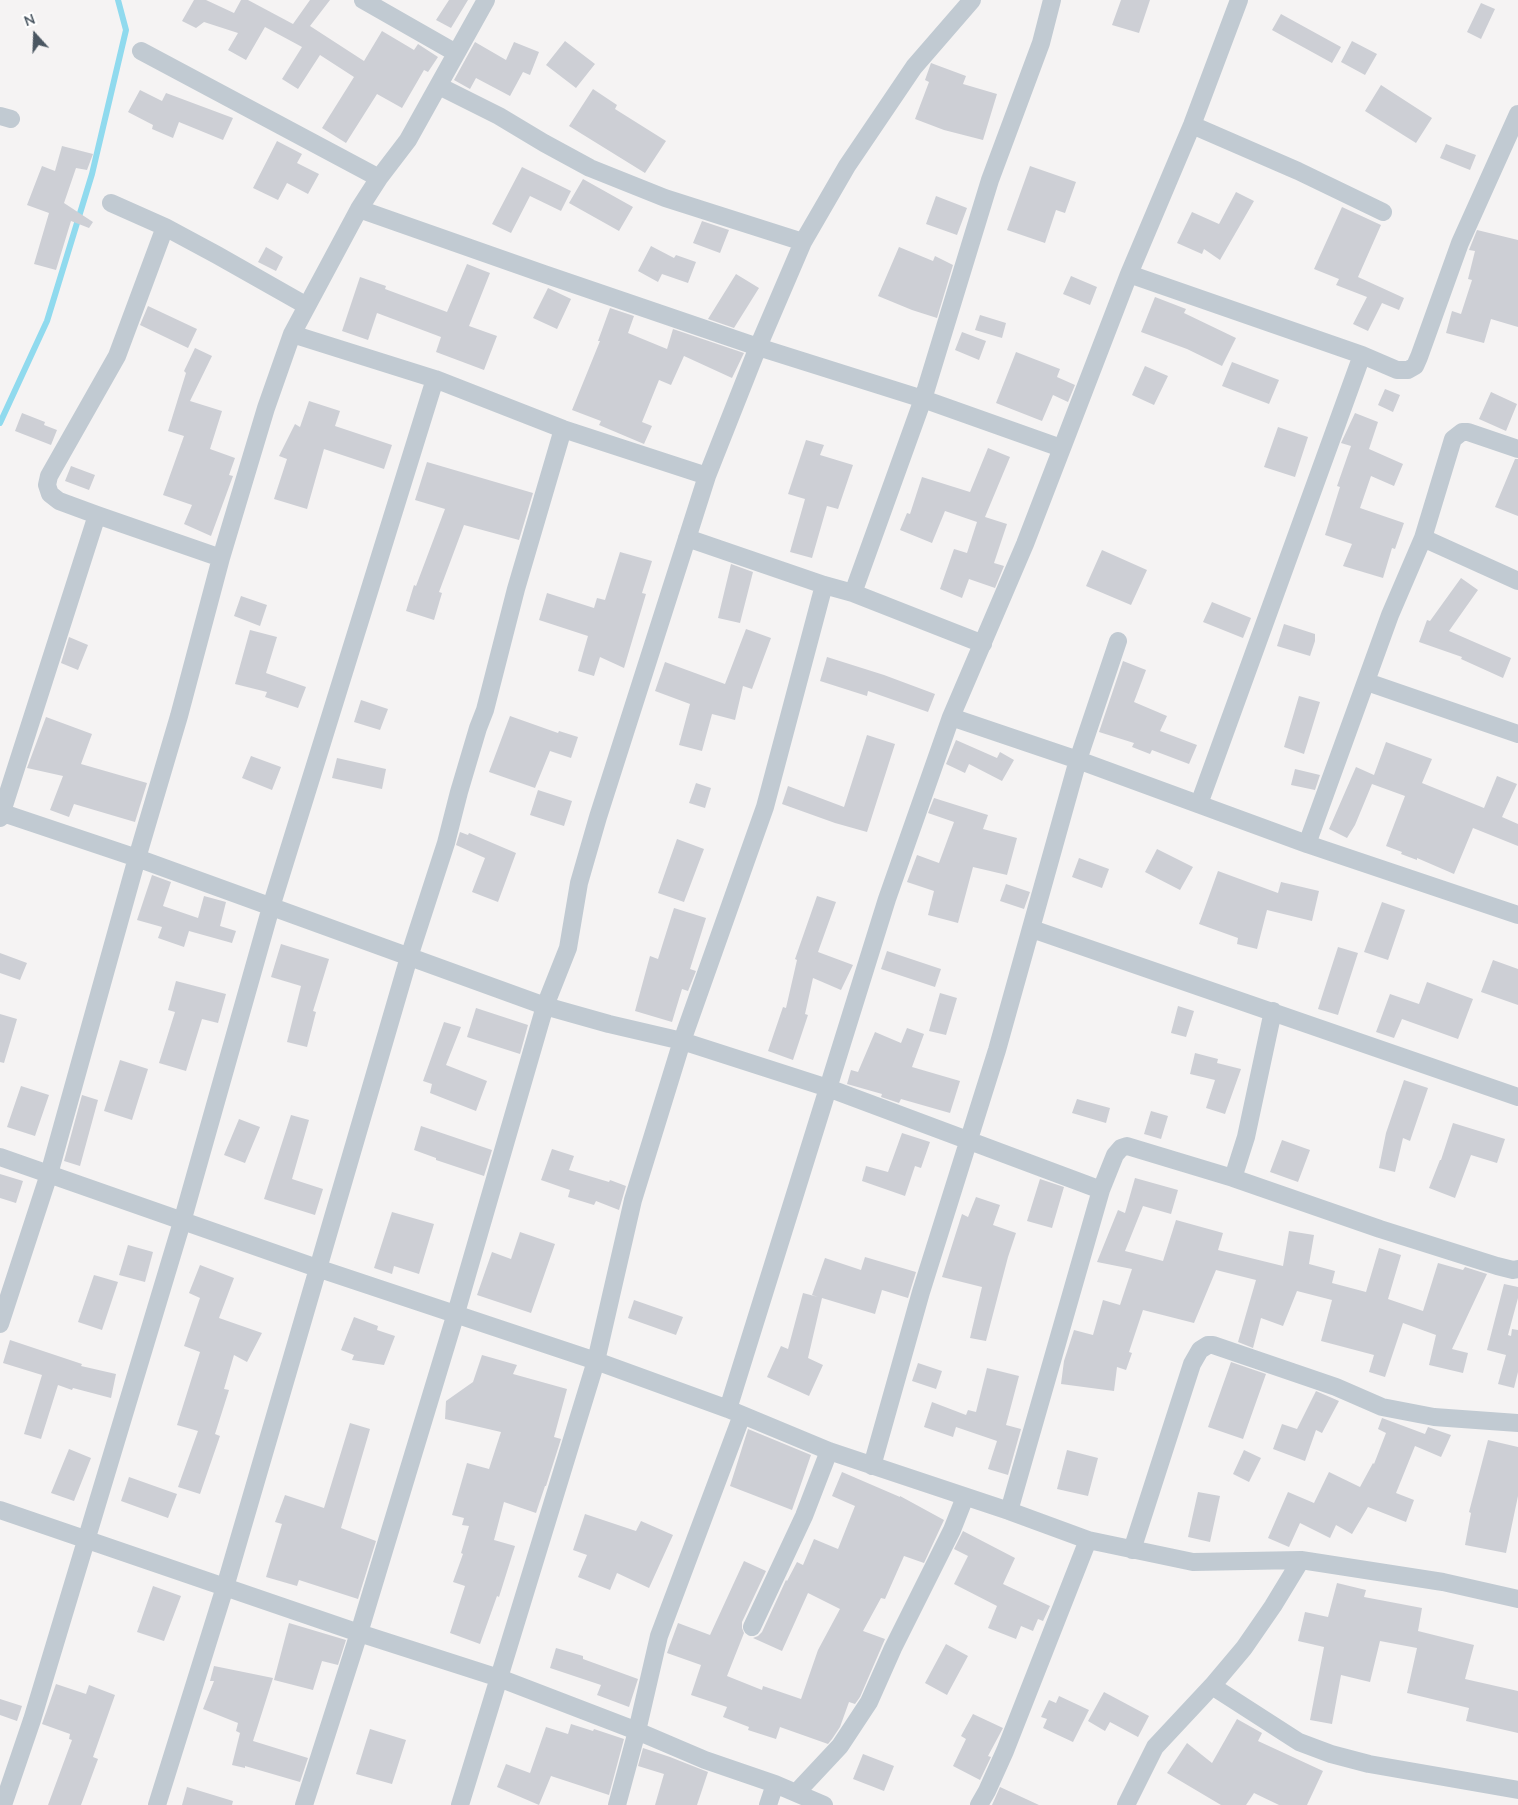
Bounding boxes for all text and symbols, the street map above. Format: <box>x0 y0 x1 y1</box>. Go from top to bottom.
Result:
north arrow <box>10 10 60 60</box>
text: N <box>22 10 38 31</box>

